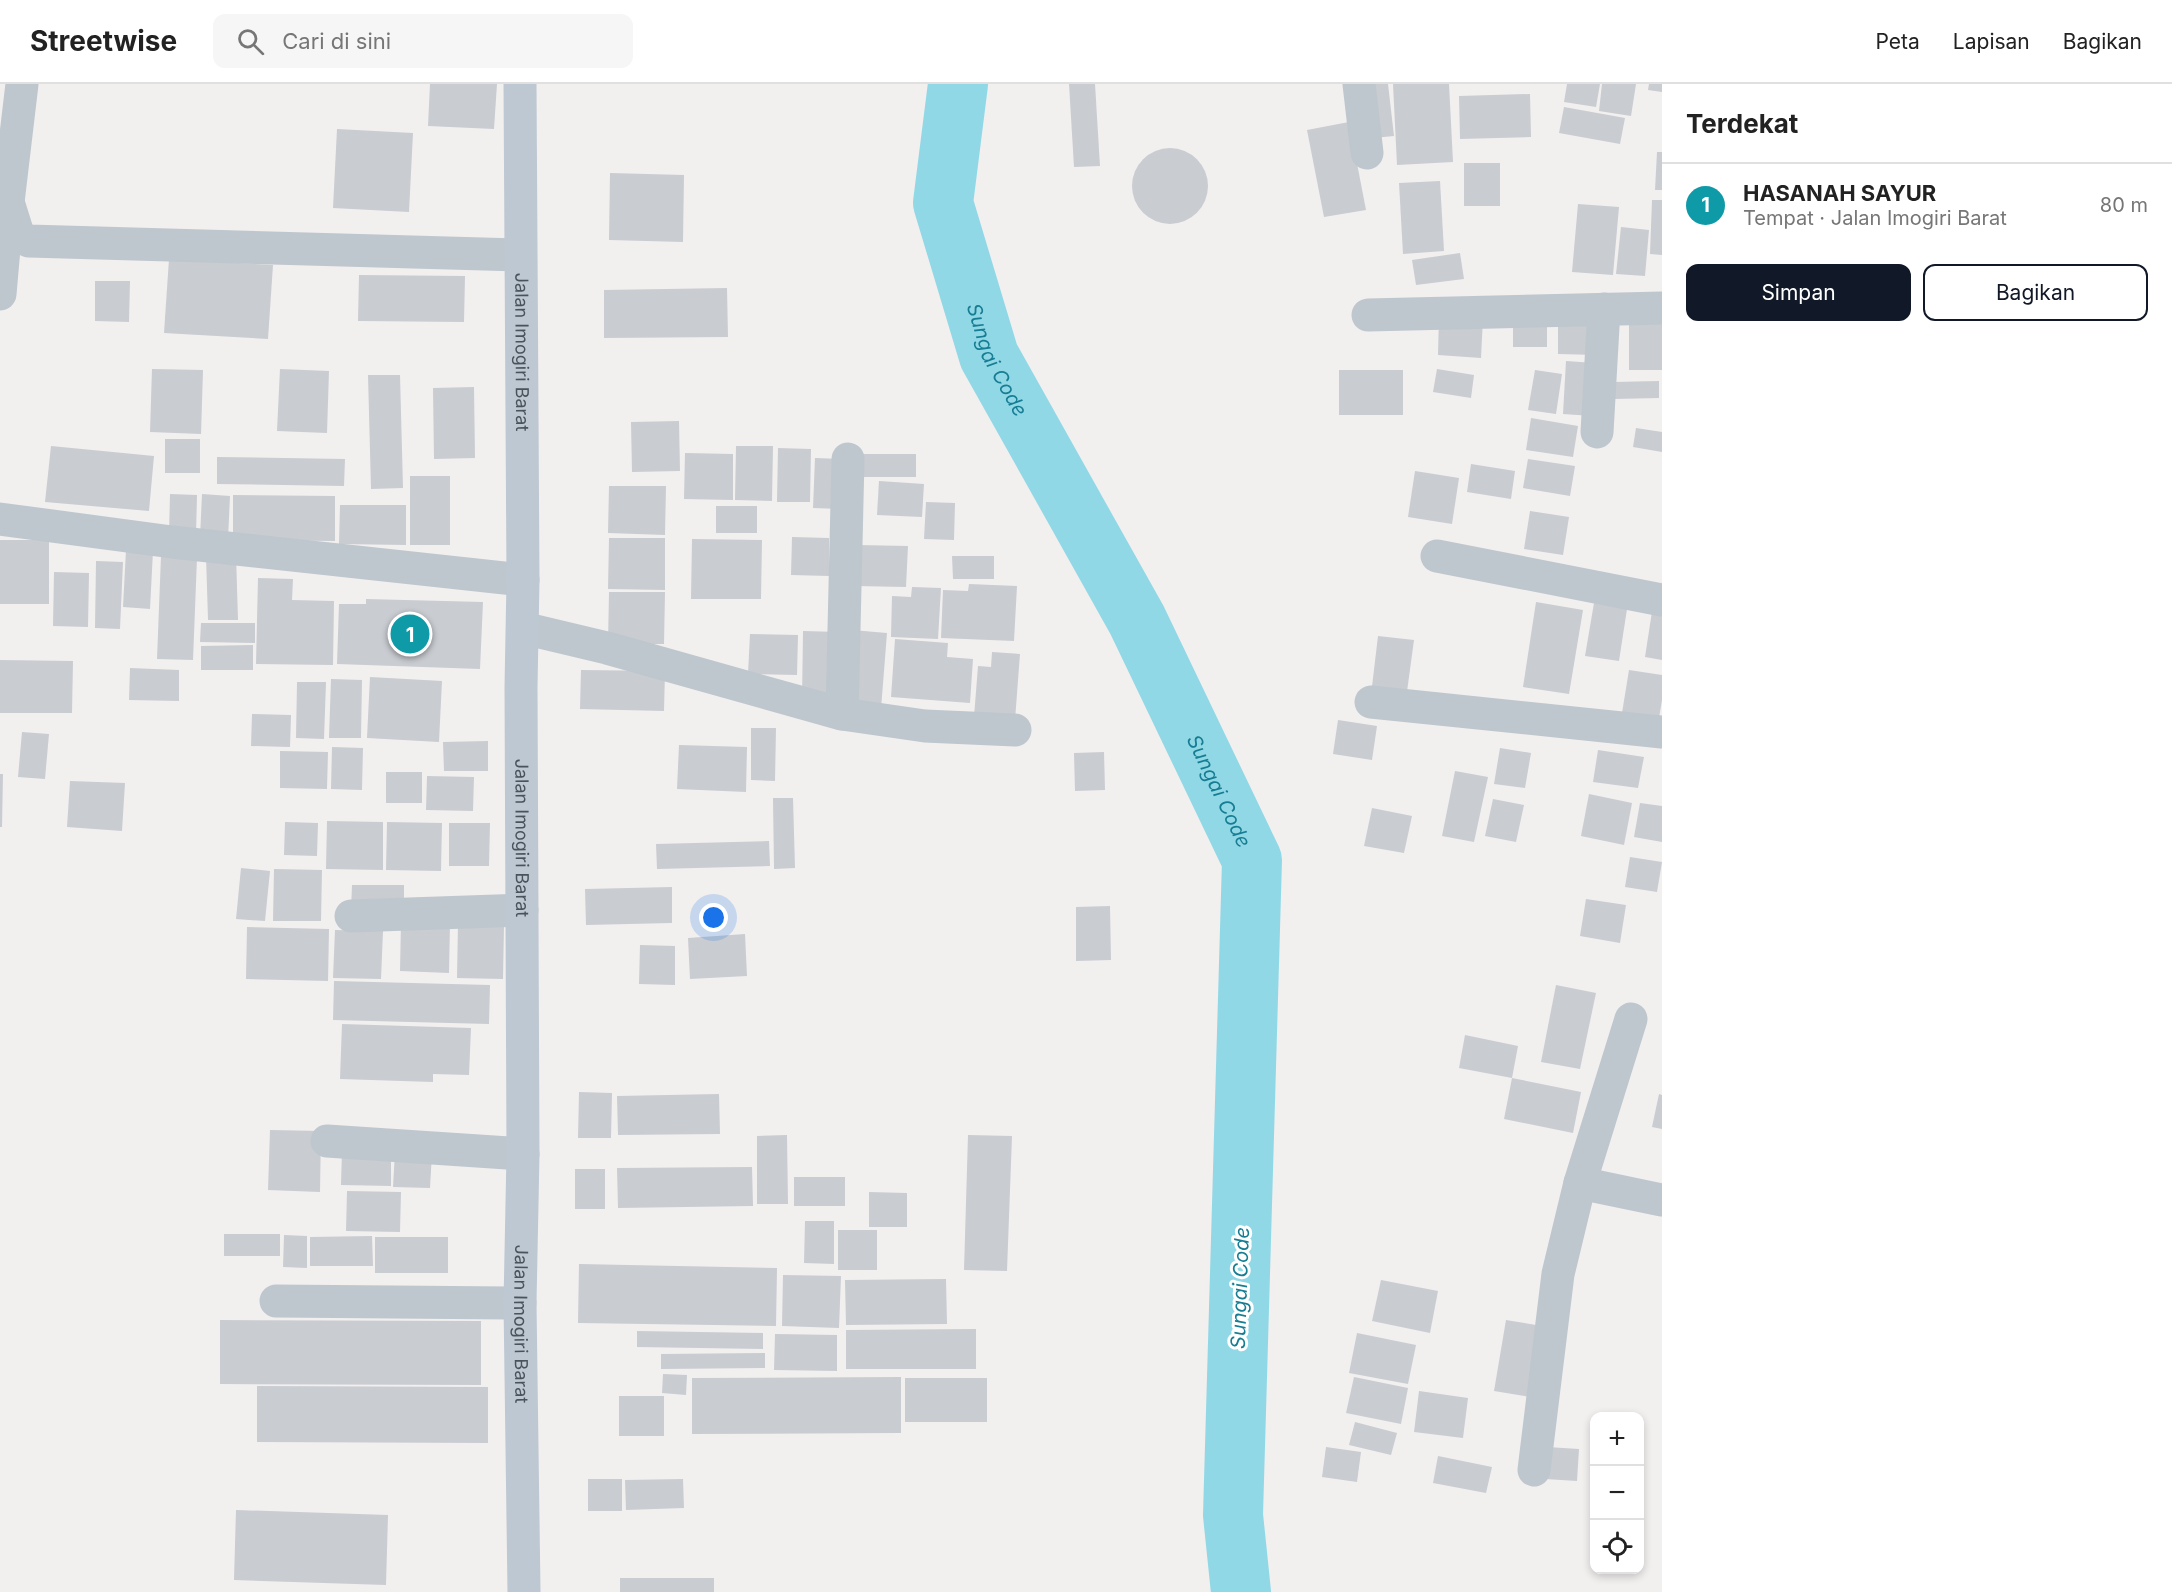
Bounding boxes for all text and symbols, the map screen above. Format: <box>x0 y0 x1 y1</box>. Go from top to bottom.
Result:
search box <box>213 14 633 68</box>
text: Streetwise <box>30 24 177 58</box>
icon: search <box>234 25 267 58</box>
text: Cari di sini <box>282 28 391 54</box>
text: Peta <box>1876 29 1920 54</box>
text: Lapisan <box>1953 29 2030 54</box>
text: Bagikan <box>2063 29 2142 54</box>
text: Terdekat <box>1686 108 1798 139</box>
text: HASANAH SAYUR <box>1743 180 1936 206</box>
text: 1 <box>1701 193 1710 217</box>
text: 80 m <box>2100 193 2148 217</box>
text: Tempat · Jalan Imogiri Barat <box>1743 206 2007 230</box>
button: Simpan <box>1686 264 1911 321</box>
button: Bagikan <box>1923 264 2148 321</box>
street label: Jalan Imogiri Barat <box>511 273 533 431</box>
water label: Sungai Code <box>962 300 1032 421</box>
pin: 1 <box>390 612 430 656</box>
water label: Sungai Code <box>1182 731 1256 851</box>
street label: Jalan Imogiri Barat <box>511 759 533 917</box>
your location <box>699 903 728 932</box>
water label: Sungai Code <box>1226 1227 1254 1349</box>
street label: Jalan Imogiri Barat <box>510 1244 532 1403</box>
map controls <box>1590 1412 1644 1574</box>
button: + <box>1590 1412 1644 1466</box>
button: − <box>1590 1466 1644 1520</box>
button: locate <box>1590 1520 1644 1574</box>

